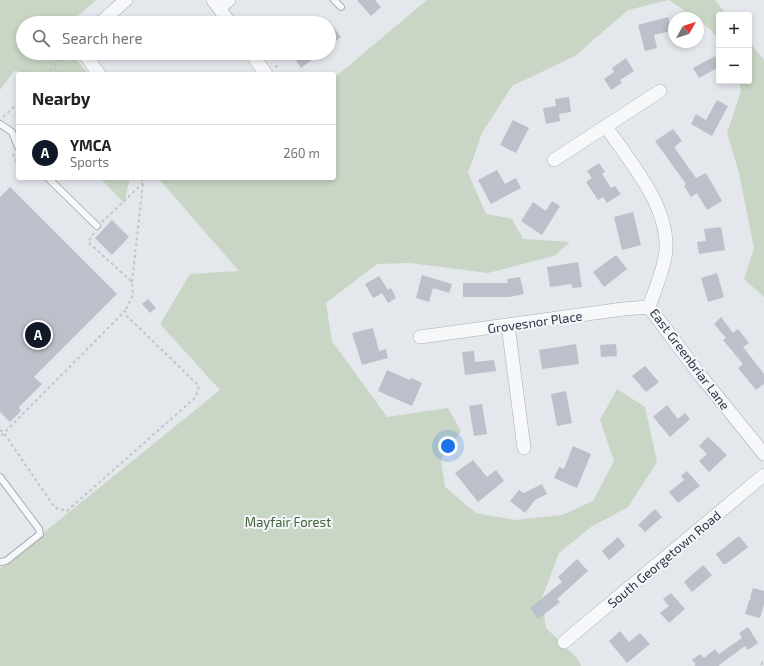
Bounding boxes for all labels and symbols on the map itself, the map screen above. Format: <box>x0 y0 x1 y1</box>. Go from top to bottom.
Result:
north arrow <box>668 12 704 48</box>
street label: East Greenbriar Lane <box>647 305 733 413</box>
street label: Grovesnor Place <box>487 307 583 337</box>
pin: A <box>25 320 51 350</box>
your location <box>438 436 458 456</box>
street label: South Georgetown Road <box>604 507 724 611</box>
park label: Mayfair Forest <box>245 514 331 530</box>

